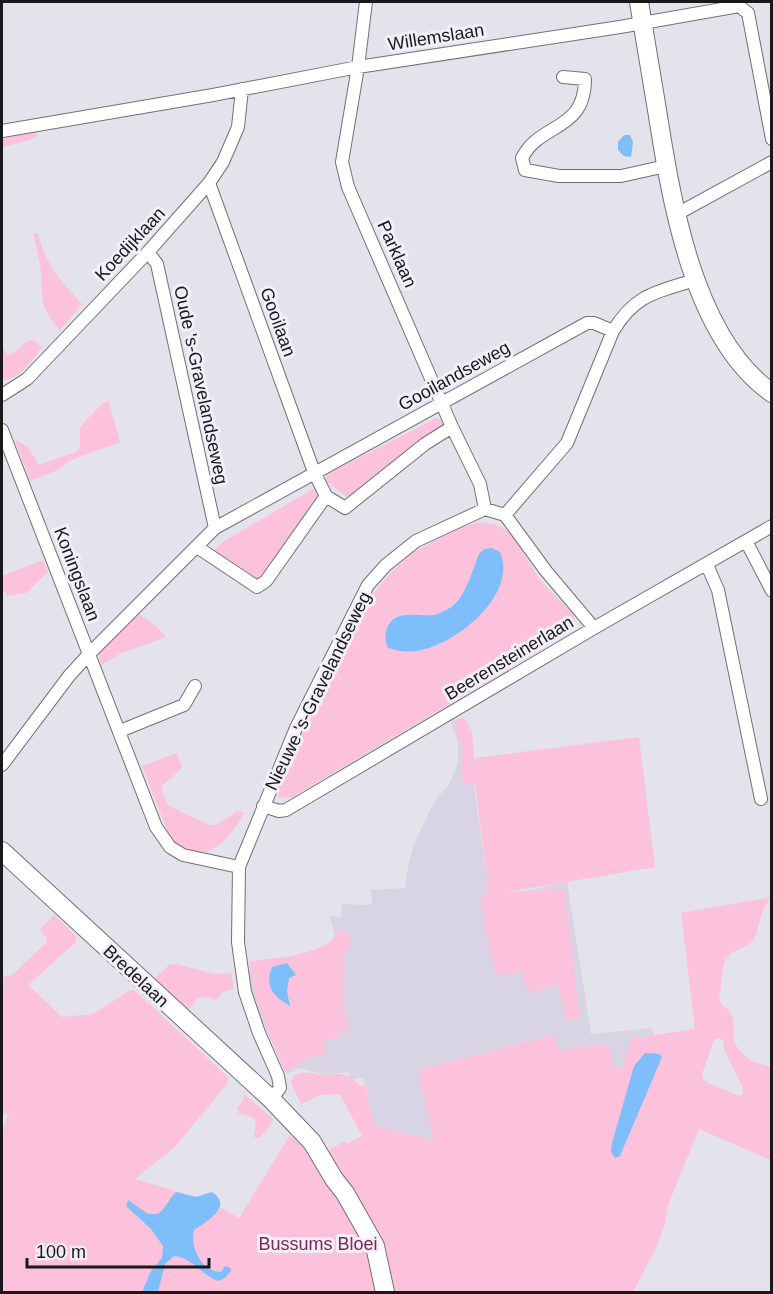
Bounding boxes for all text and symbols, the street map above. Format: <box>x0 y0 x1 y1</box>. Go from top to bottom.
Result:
street label: Willemslaan <box>387 20 485 54</box>
street label: Koedijklaan <box>91 203 169 285</box>
street label: Parklaan <box>373 217 421 291</box>
street label: Oude 's-Gravelandseweg <box>170 284 232 486</box>
street label: Gooilaan <box>256 285 300 359</box>
street label: Gooilandseweg <box>395 337 513 415</box>
street label: Koningslaan <box>50 524 104 624</box>
street label: Nieuwe 's-Gravelandseweg <box>261 588 375 794</box>
street label: Beerensteinerlaan <box>441 612 577 704</box>
street label: Bredelaan <box>99 941 173 1011</box>
scale bar <box>27 1231 208 1269</box>
park label: Bussums Bloei <box>258 1234 378 1254</box>
text: 100 m <box>36 1242 86 1262</box>

